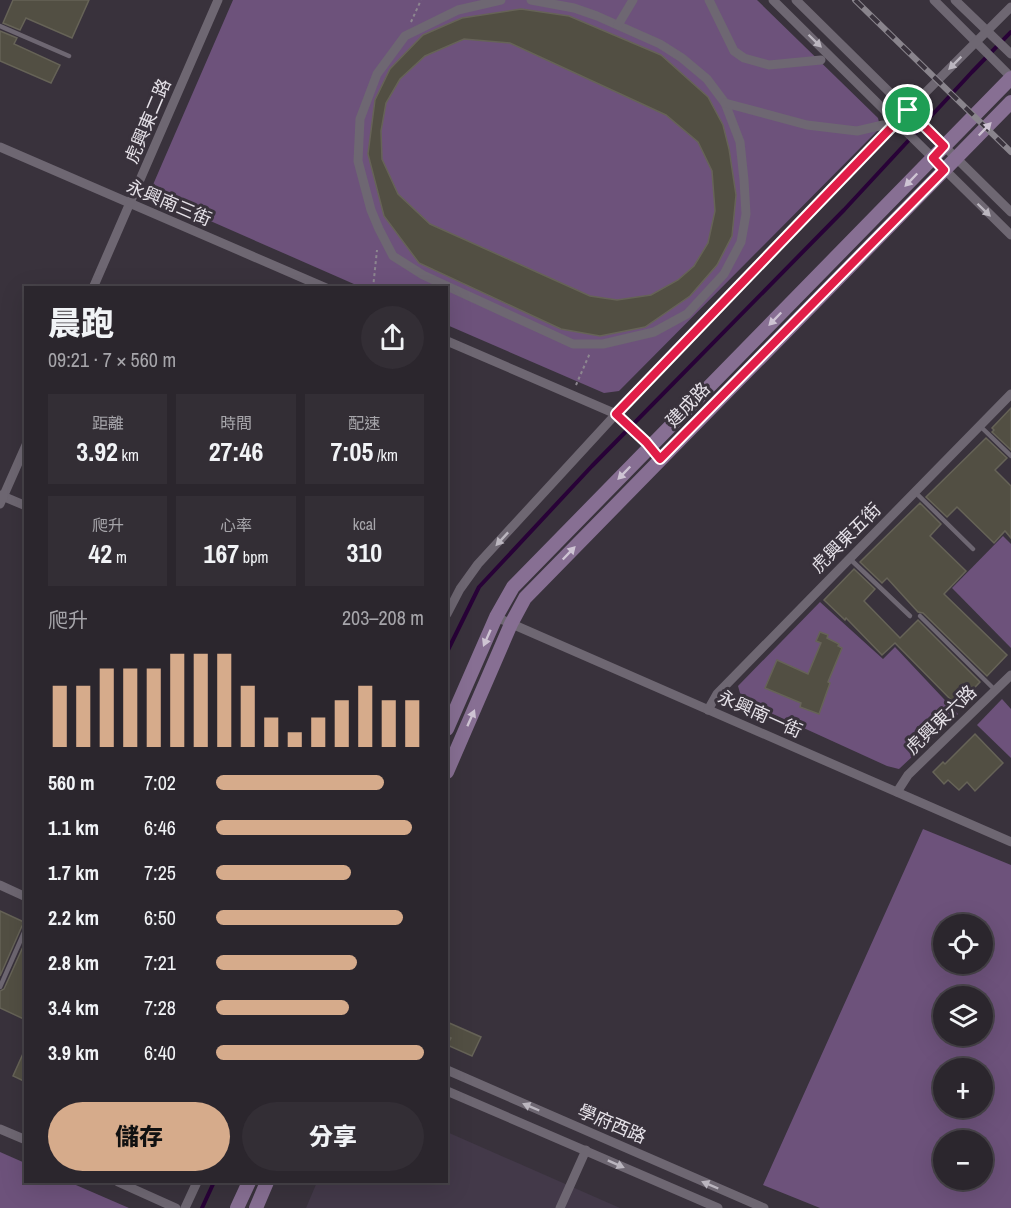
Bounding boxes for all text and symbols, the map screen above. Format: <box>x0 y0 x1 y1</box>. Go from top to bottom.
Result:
one-way arrow <box>807 34 822 48</box>
one-way arrow <box>948 56 962 70</box>
street label: 虎興東二路 <box>118 74 177 167</box>
pin <box>882 84 933 135</box>
icon: arrive <box>891 93 924 126</box>
one-way arrow <box>978 121 992 136</box>
one-way arrow <box>905 172 919 186</box>
street label: 永興南三街 <box>123 173 216 232</box>
one-way arrow <box>977 202 991 216</box>
text: 晨跑 <box>48 301 114 345</box>
button: share <box>361 306 424 369</box>
one-way arrow <box>768 311 782 326</box>
text: 09:21 · 7 × 560 m <box>48 346 176 373</box>
street label: 建成路 <box>660 377 715 433</box>
text: 距離 <box>92 412 124 434</box>
text: 時間 <box>220 412 252 434</box>
text: 配速 <box>348 412 380 434</box>
text: 3.92 <box>76 434 118 469</box>
text: 27:46 <box>209 434 263 469</box>
text: 7:05 <box>331 434 373 469</box>
text: km <box>118 444 139 466</box>
text: /km <box>373 444 398 466</box>
one-way arrow <box>617 466 631 480</box>
street label: 虎興東五街 <box>805 497 886 578</box>
text: kcal <box>353 513 376 535</box>
text: 爬升 <box>92 514 124 536</box>
text: 心率 <box>220 514 252 536</box>
one-way arrow <box>495 532 509 546</box>
text: 310 <box>347 535 382 570</box>
text: 42 <box>89 536 112 571</box>
text: 167 <box>204 536 239 571</box>
one-way arrow <box>562 545 576 560</box>
text: m <box>112 546 127 568</box>
text: bpm <box>239 546 268 568</box>
text: 203–208 m <box>342 604 424 631</box>
text: 爬升 <box>48 606 88 633</box>
one-way arrow <box>482 629 492 647</box>
street label: 虎興東六路 <box>900 679 982 760</box>
street label: 永興南一街 <box>714 684 806 743</box>
one-way arrow <box>466 710 475 727</box>
text: 560 m <box>48 769 95 796</box>
text: 7:02 <box>144 769 176 796</box>
text: 1.1 km <box>48 814 99 841</box>
text: 6:46 <box>144 814 176 841</box>
text: 1.7 km <box>48 859 99 886</box>
text: 7:25 <box>144 859 176 886</box>
text: 2.2 km <box>48 904 99 931</box>
text: 6:50 <box>144 904 176 931</box>
map controls <box>933 914 993 1190</box>
button: locate <box>933 914 993 974</box>
text: 2.8 km <box>48 949 99 976</box>
text: 7:21 <box>144 949 176 976</box>
button: layers <box>933 986 993 1046</box>
text: 3.4 km <box>48 994 99 1021</box>
text: 7:28 <box>144 994 176 1021</box>
text: 3.9 km <box>48 1039 99 1066</box>
text: 6:40 <box>144 1039 176 1066</box>
button: + <box>933 1058 993 1118</box>
street label: 學府西路 <box>574 1098 650 1149</box>
button: 儲存 <box>48 1102 230 1171</box>
button: 分享 <box>242 1102 424 1171</box>
one-way arrow <box>522 1102 540 1112</box>
button: − <box>933 1130 993 1190</box>
one-way arrow <box>608 1159 626 1169</box>
one-way arrow <box>701 1180 719 1189</box>

